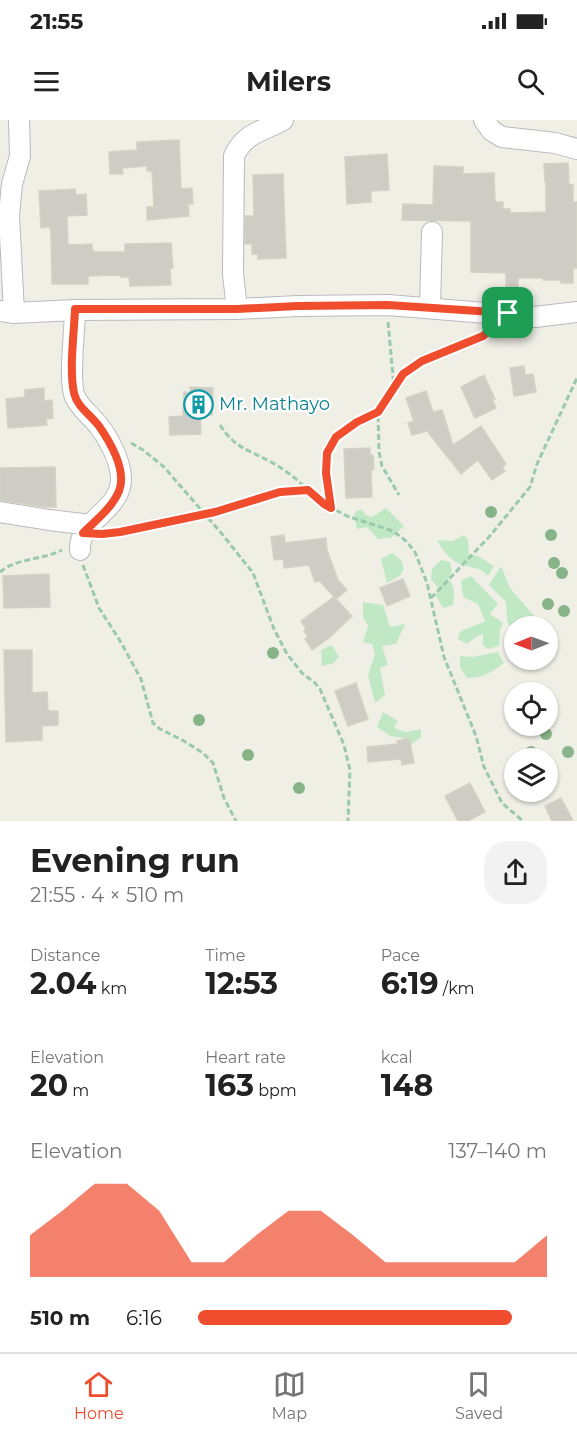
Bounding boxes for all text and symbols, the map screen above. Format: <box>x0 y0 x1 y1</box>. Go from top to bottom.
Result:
text: 21:55 <box>30 8 83 35</box>
icon: menu <box>30 65 63 98</box>
text: Milers <box>246 65 331 98</box>
icon: search <box>514 65 547 98</box>
pin <box>482 287 533 338</box>
icon: arrive <box>491 296 524 329</box>
building icon: Mr. Mathayo <box>182 388 214 420</box>
place label: Mr. Mathayo <box>219 393 330 415</box>
north arrow <box>504 616 558 670</box>
map controls <box>504 616 558 802</box>
button: locate <box>504 682 558 736</box>
button: layers <box>504 748 558 802</box>
text: Evening run <box>30 840 240 880</box>
button: share <box>484 841 547 904</box>
text: 21:55 · 4 × 510 m <box>30 883 184 907</box>
text: Distance <box>30 946 100 965</box>
text: Time <box>205 946 245 965</box>
text: Pace <box>381 946 420 965</box>
text: 2.04 <box>30 965 97 1002</box>
text: 12:53 <box>205 965 278 1002</box>
text: 6:19 <box>381 965 439 1002</box>
text: km <box>97 979 127 998</box>
text: /km <box>439 979 475 998</box>
text: Elevation <box>30 1048 104 1067</box>
text: Heart rate <box>205 1048 286 1067</box>
text: kcal <box>381 1048 413 1067</box>
text: 20 <box>30 1067 68 1104</box>
text: 163 <box>205 1067 254 1104</box>
text: 148 <box>381 1067 433 1104</box>
text: m <box>68 1081 89 1100</box>
text: bpm <box>254 1081 297 1100</box>
text: Elevation <box>30 1139 122 1163</box>
text: 137–140 m <box>448 1139 547 1163</box>
text: 510 m <box>30 1306 90 1330</box>
text: 6:16 <box>126 1306 162 1330</box>
tab: Home <box>74 1368 124 1423</box>
tab: Map <box>272 1368 307 1423</box>
tab: Saved <box>455 1368 503 1423</box>

